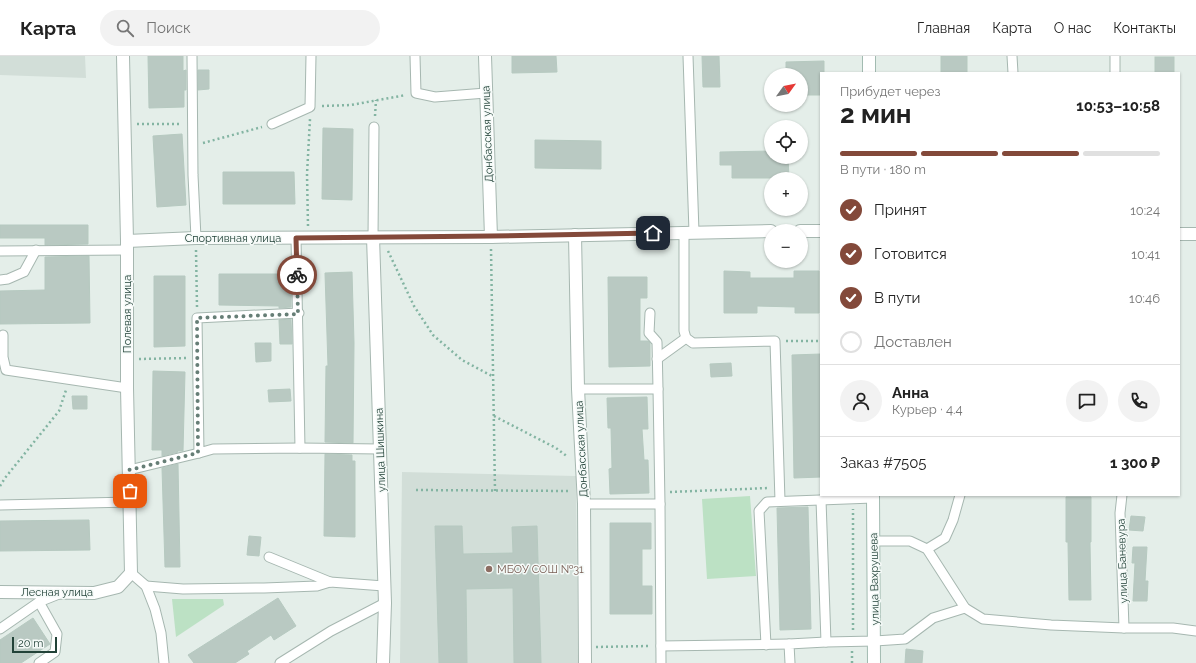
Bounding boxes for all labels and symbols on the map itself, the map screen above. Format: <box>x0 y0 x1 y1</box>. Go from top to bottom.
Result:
north arrow <box>764 68 808 112</box>
street label: Донбасская улица <box>479 85 496 183</box>
pin <box>636 216 670 250</box>
street label: Спортивная улица <box>185 232 281 245</box>
courier <box>277 255 317 295</box>
street label: Полевая улица <box>121 275 134 353</box>
street label: Донбасская улица <box>572 400 591 498</box>
street label: улица Шишкина <box>373 408 388 492</box>
pin <box>113 474 147 508</box>
street label: улица Баневура <box>1115 518 1130 603</box>
street label: улица Вахрушева <box>867 533 882 625</box>
place label: МБОУ СОШ №31 <box>497 563 584 576</box>
marker: МБОУ СОШ №31 <box>484 564 494 574</box>
street label: Лесная улица <box>21 586 93 599</box>
scale bar <box>12 635 57 654</box>

